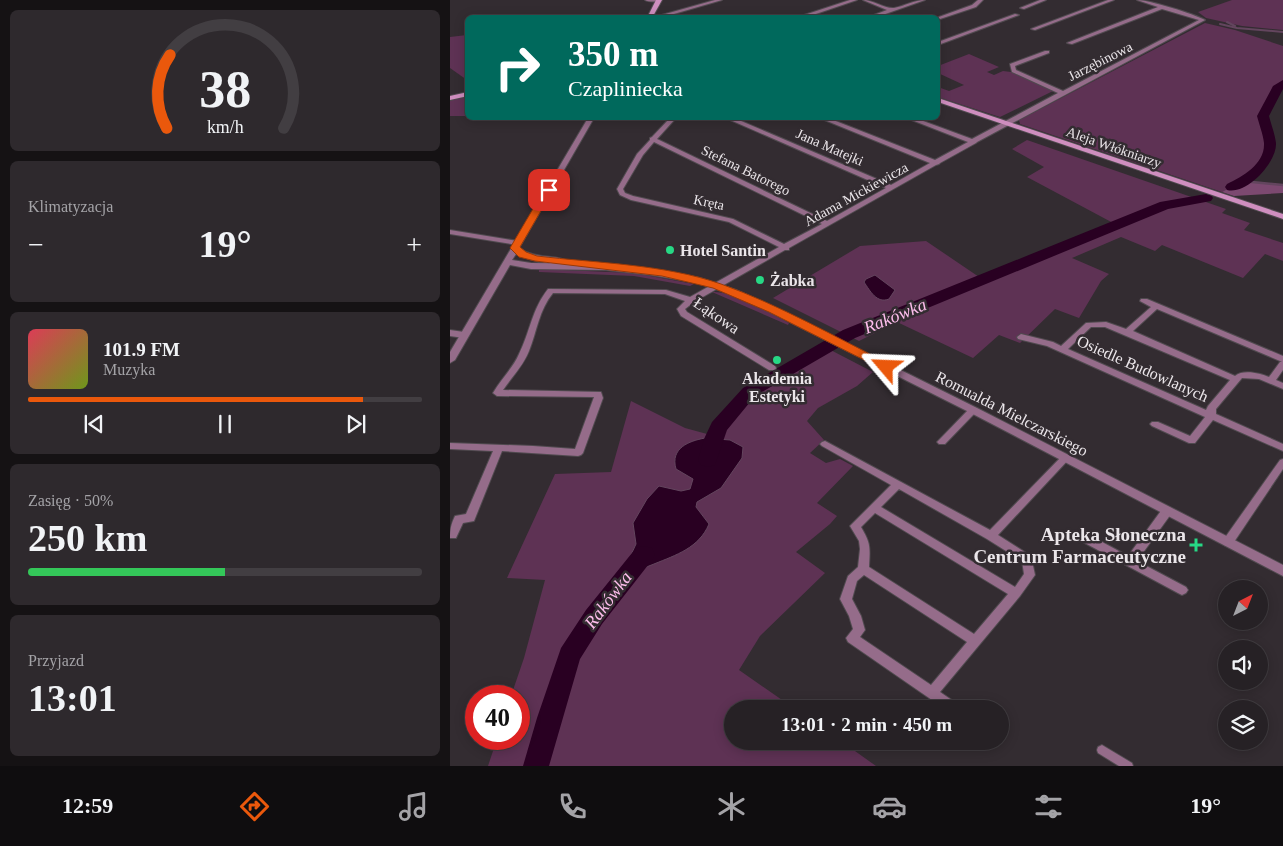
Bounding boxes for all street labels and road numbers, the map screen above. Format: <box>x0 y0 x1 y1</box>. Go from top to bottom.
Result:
street label: Jarzębinowa <box>1066 39 1136 84</box>
street label: Aleja Włókniarzy <box>1064 124 1163 171</box>
street label: Jana Matejki <box>794 126 866 169</box>
street label: Stefana Batorego <box>699 142 793 198</box>
street label: Adama Mickiewicza <box>802 159 911 229</box>
street label: Kręta <box>692 192 726 213</box>
street label: Łąkowa <box>690 294 743 338</box>
street label: Osiedle Budowlanych <box>1074 332 1211 406</box>
street label: Romualda Mielczarskiego <box>932 368 1091 460</box>

